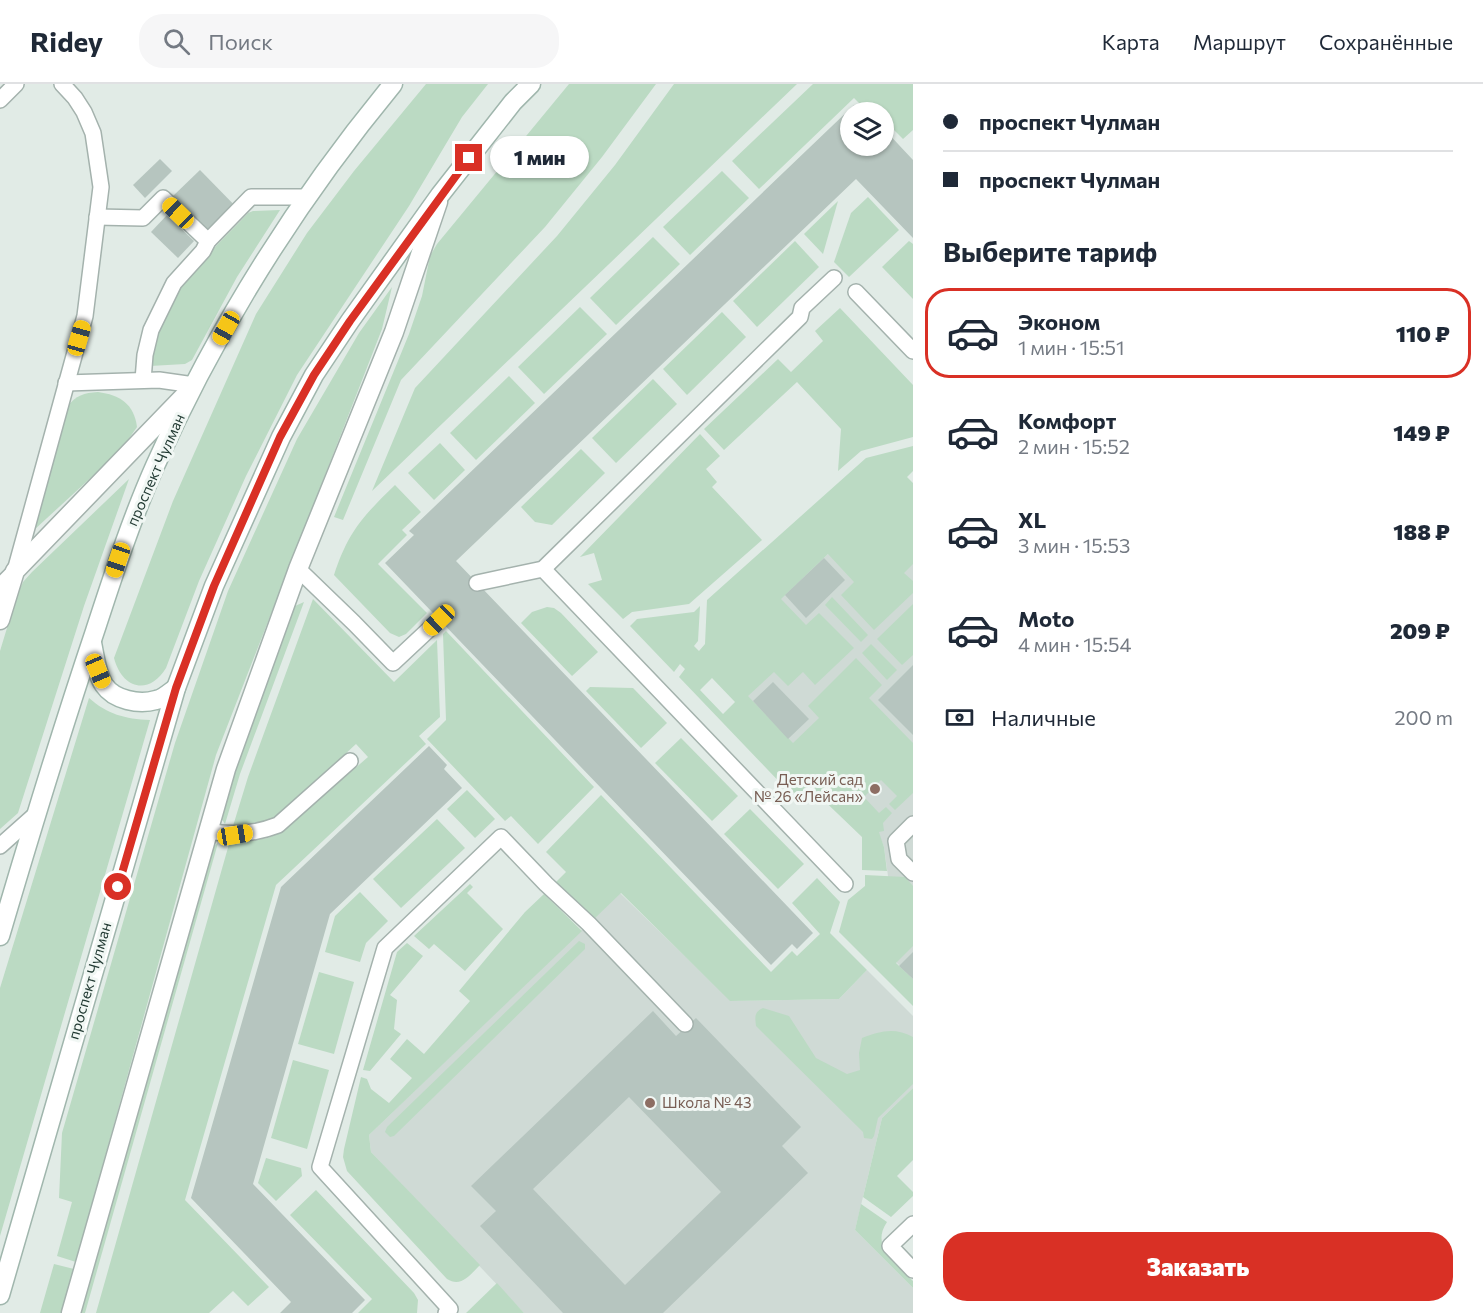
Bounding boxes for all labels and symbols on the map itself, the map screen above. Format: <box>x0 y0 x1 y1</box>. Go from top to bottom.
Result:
callout: 1 мин <box>490 137 589 179</box>
route end <box>455 144 482 171</box>
car <box>159 194 197 232</box>
car <box>209 308 243 348</box>
car <box>65 318 93 358</box>
street label: проспект Чулман <box>122 411 188 529</box>
car <box>104 540 132 580</box>
car <box>420 601 458 639</box>
car <box>83 651 113 691</box>
place label: Детский сад № 26 «Лейсан» <box>754 770 863 805</box>
marker: Детский сад № 26 «Лейсан» <box>868 782 882 796</box>
car <box>216 823 254 847</box>
route start <box>104 873 131 900</box>
street label: проспект Чулман <box>64 920 114 1041</box>
place label: Школа № 43 <box>662 1093 752 1111</box>
marker: Школа № 43 <box>643 1096 657 1110</box>

